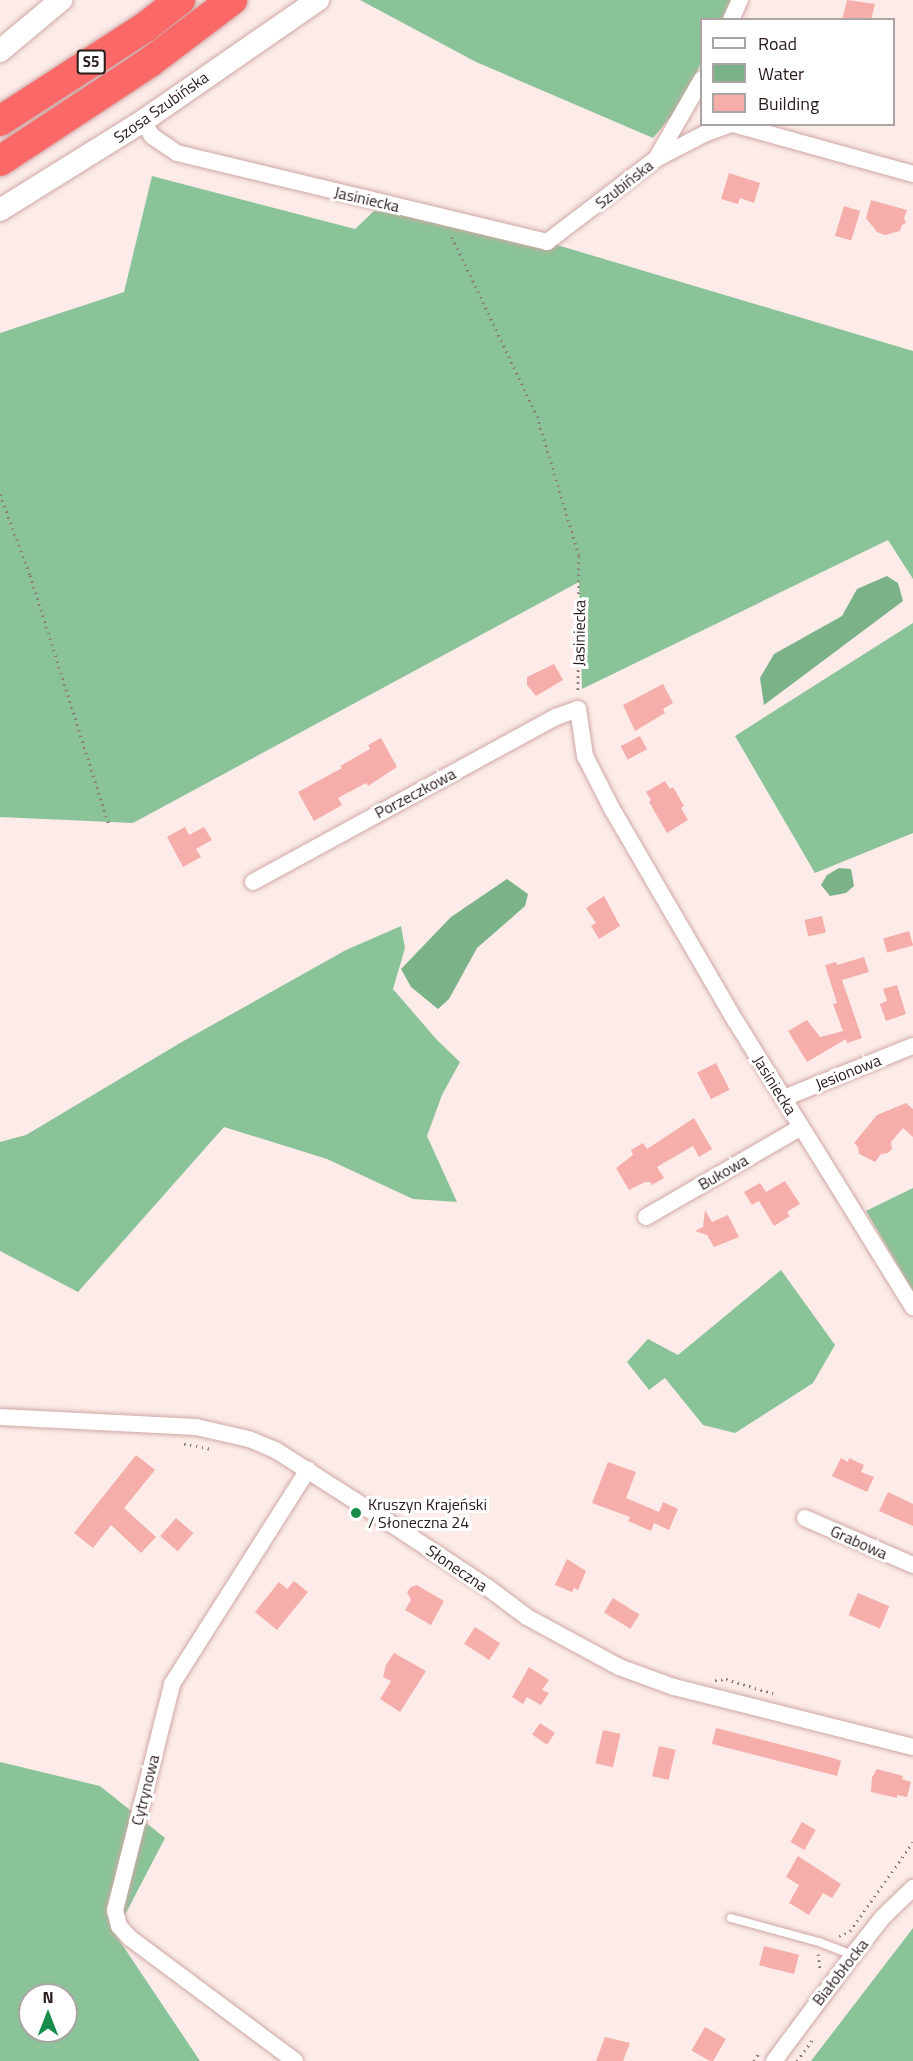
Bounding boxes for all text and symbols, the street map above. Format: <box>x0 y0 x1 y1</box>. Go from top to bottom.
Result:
legend <box>700 18 895 126</box>
text: Road <box>758 30 797 57</box>
road number: S5 <box>76 50 106 74</box>
text: Water <box>758 60 804 87</box>
street label: Szosa Szubińska <box>110 67 212 147</box>
text: Building <box>758 90 819 117</box>
street label: Szubińska <box>591 156 657 212</box>
street label: Jasiniecka <box>333 182 401 216</box>
street label: Jasiniecka <box>569 600 589 666</box>
street label: Porzeczkowa <box>371 764 459 822</box>
street label: Jesionowa <box>812 1050 884 1094</box>
street label: Jasiniecka <box>749 1052 801 1118</box>
street label: Bukowa <box>695 1150 751 1194</box>
place label: Kruszyn Krajeński / Słoneczna 24 <box>368 1494 487 1532</box>
marker: Kruszyn Krajeński / Słoneczna 24 <box>349 1506 363 1520</box>
street label: Grabowa <box>828 1521 890 1563</box>
street label: Słoneczna <box>423 1541 491 1595</box>
street label: Cytrynowa <box>127 1753 163 1827</box>
street label: Białobłocka <box>808 1935 872 2009</box>
north arrow <box>18 1983 78 2043</box>
text: N <box>42 1985 54 2009</box>

